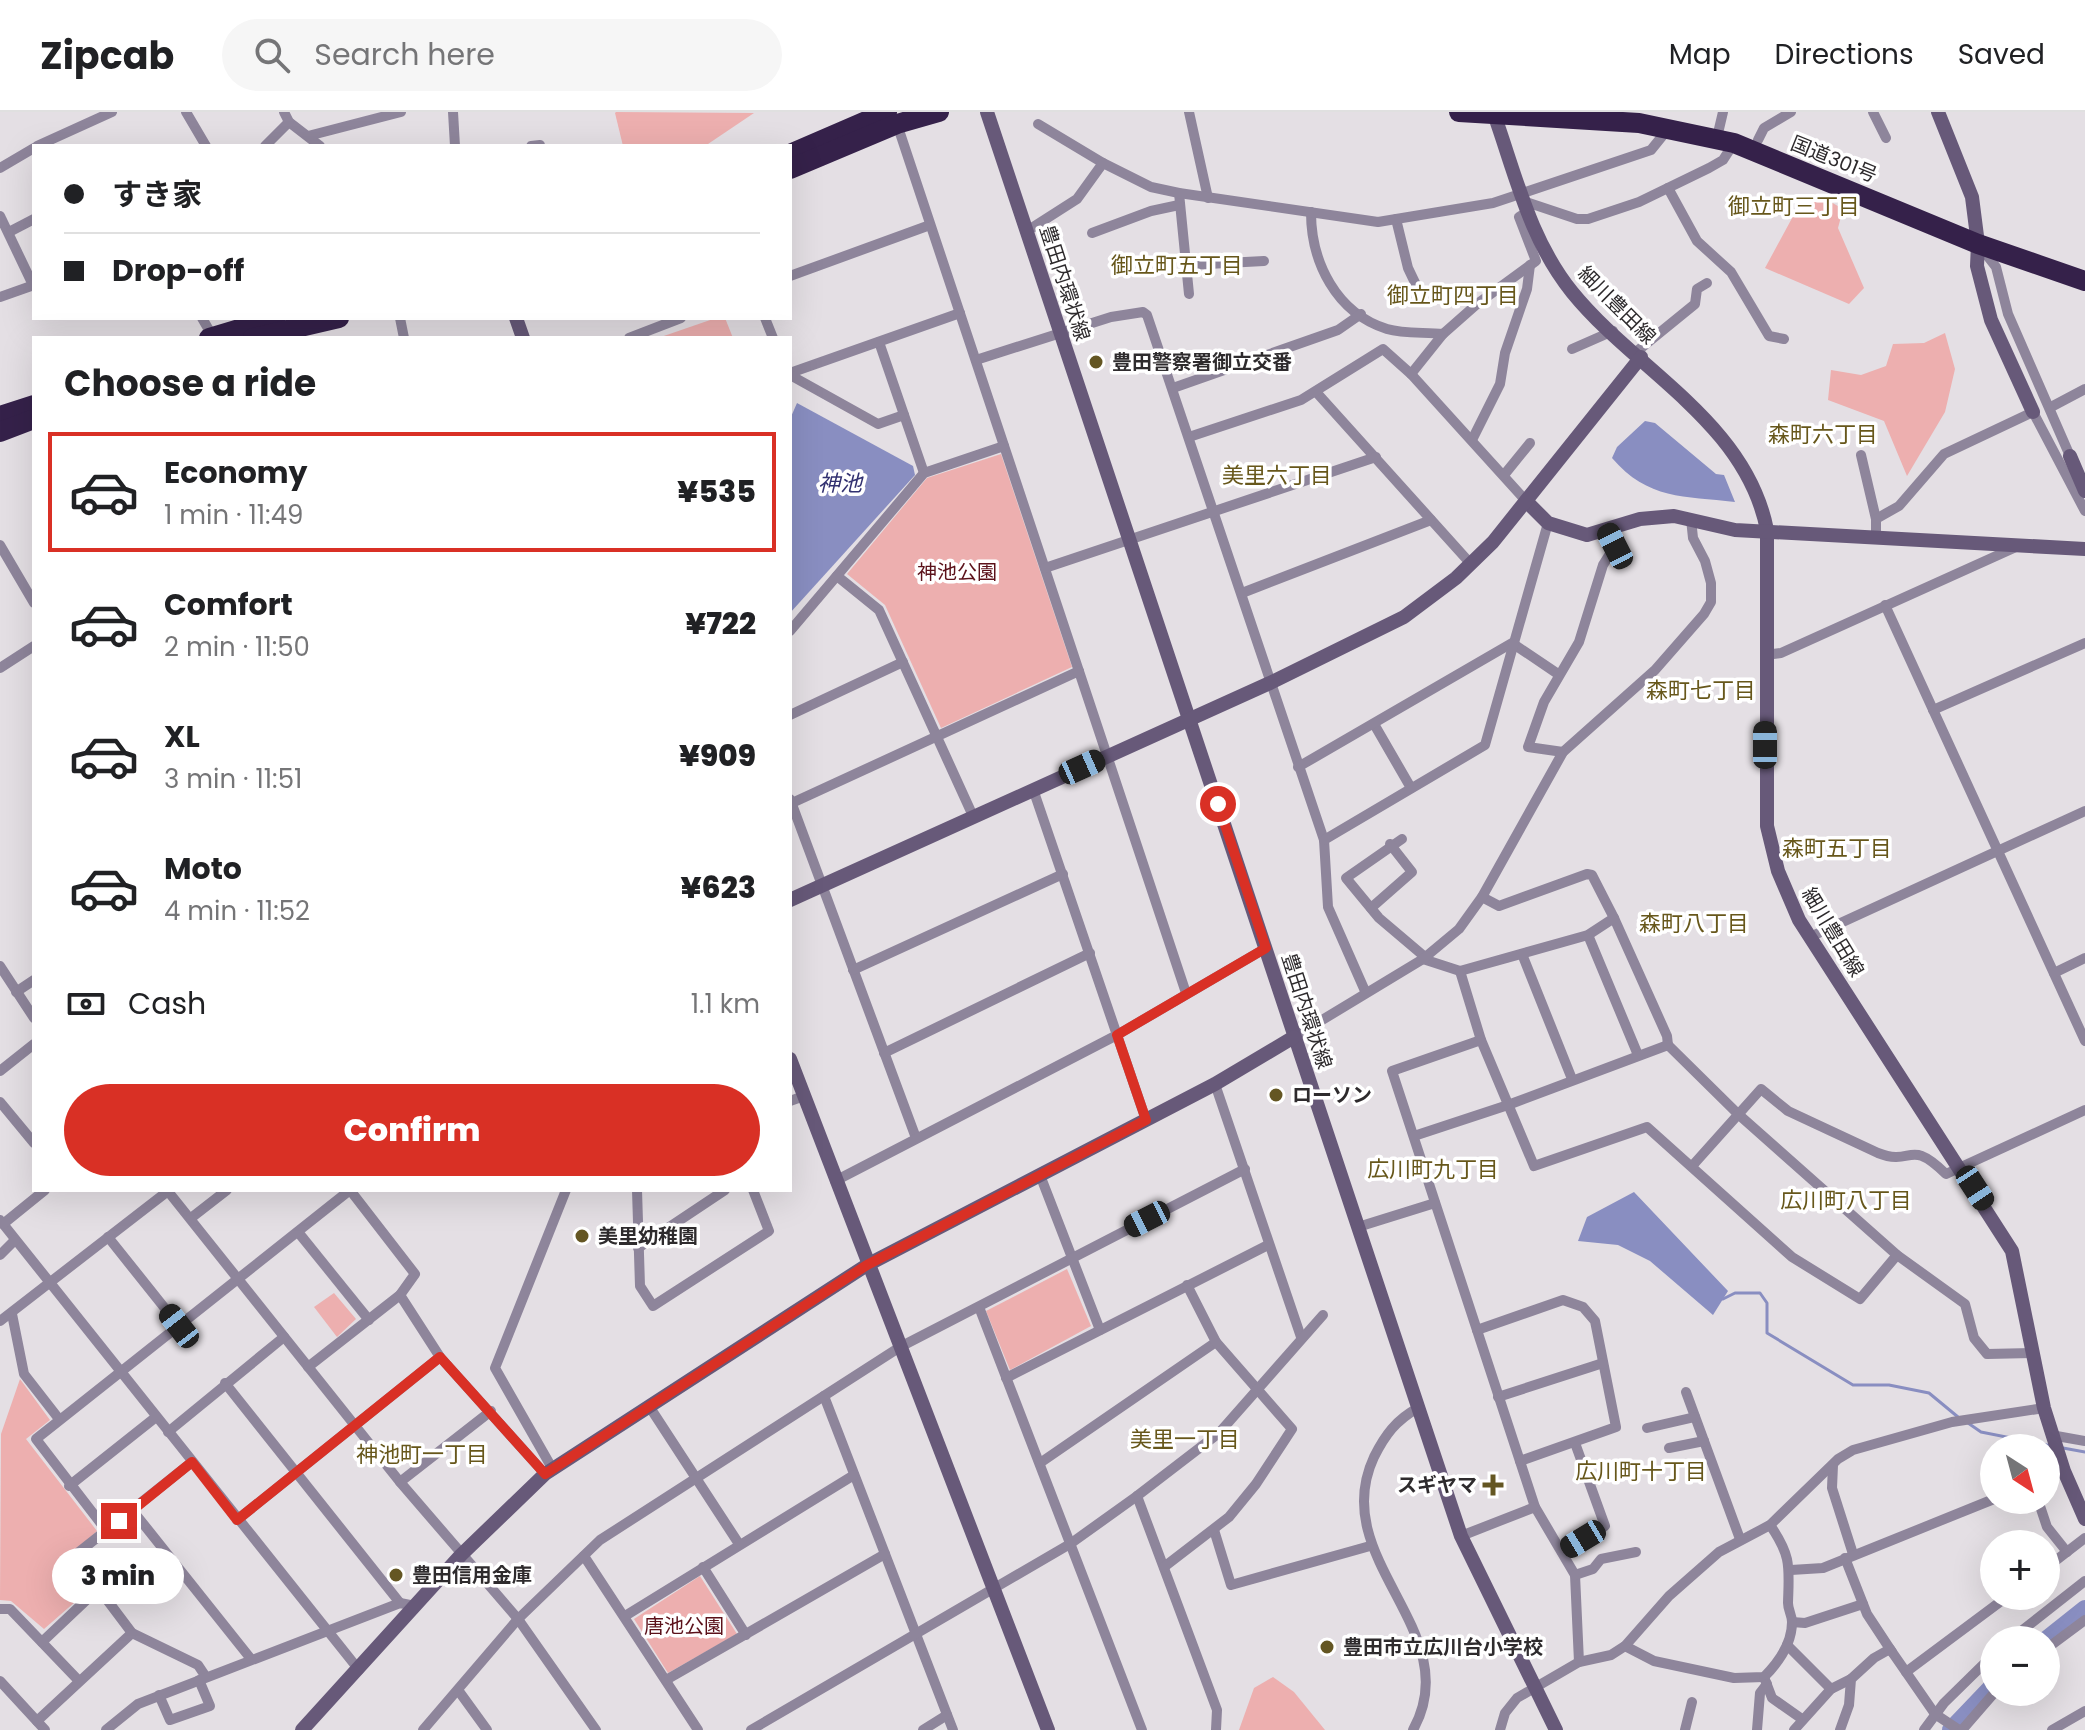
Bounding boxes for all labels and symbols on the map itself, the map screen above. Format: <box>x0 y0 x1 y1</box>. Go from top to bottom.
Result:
street label: 国道301号 <box>1787 129 1881 189</box>
district label: 御立町三丁目 <box>1728 191 1860 222</box>
street label: 豊田内環状線 <box>1033 222 1097 344</box>
district label: 御立町五丁目 <box>1111 250 1243 281</box>
street label: 細川豊田線 <box>1572 260 1662 350</box>
district label: 御立町四丁目 <box>1387 280 1519 311</box>
place label: 豊田警察署御立交番 <box>1112 348 1292 376</box>
marker: 豊田警察署御立交番 <box>1087 353 1105 371</box>
district label: 森町六丁目 <box>1768 419 1878 450</box>
district label: 美里六丁目 <box>1222 460 1332 491</box>
water label: 神池 <box>818 468 864 499</box>
car <box>1593 519 1637 573</box>
park label: 神池公園 <box>917 558 997 586</box>
district label: 森町七丁目 <box>1646 675 1756 706</box>
car <box>1753 721 1777 769</box>
car <box>1055 746 1109 788</box>
route start <box>1200 786 1236 822</box>
district label: 森町五丁目 <box>1782 833 1892 864</box>
street label: 細川豊田線 <box>1795 882 1871 982</box>
district label: 森町八丁目 <box>1639 908 1749 939</box>
street label: 豊田内環状線 <box>1275 950 1339 1072</box>
place label: ローソン <box>1292 1081 1372 1109</box>
marker: ローソン <box>1267 1086 1285 1104</box>
district label: 広川町九丁目 <box>1367 1154 1499 1185</box>
car <box>1952 1161 1998 1215</box>
district label: 広川町八丁目 <box>1780 1185 1912 1216</box>
car <box>1120 1197 1174 1241</box>
place label: 美里幼稚園 <box>598 1222 698 1250</box>
marker: 美里幼稚園 <box>573 1227 591 1245</box>
car <box>155 1300 203 1352</box>
district label: 美里一丁目 <box>1130 1424 1240 1455</box>
north arrow <box>1980 1434 2060 1514</box>
district label: 神池町一丁目 <box>356 1439 488 1470</box>
district label: 広川町十丁目 <box>1575 1456 1707 1487</box>
place label: スギヤマ <box>1397 1471 1477 1499</box>
marker: スギヤマ <box>1484 1476 1502 1494</box>
route end <box>101 1503 137 1539</box>
car <box>1556 1516 1610 1562</box>
callout: 3 min <box>53 1549 185 1605</box>
place label: 豊田信用金庫 <box>412 1561 532 1589</box>
marker: 豊田信用金庫 <box>387 1566 405 1584</box>
park label: 唐池公園 <box>644 1612 724 1640</box>
place label: 豊田市立広川台小学校 <box>1343 1633 1543 1661</box>
marker: 豊田市立広川台小学校 <box>1318 1638 1336 1656</box>

